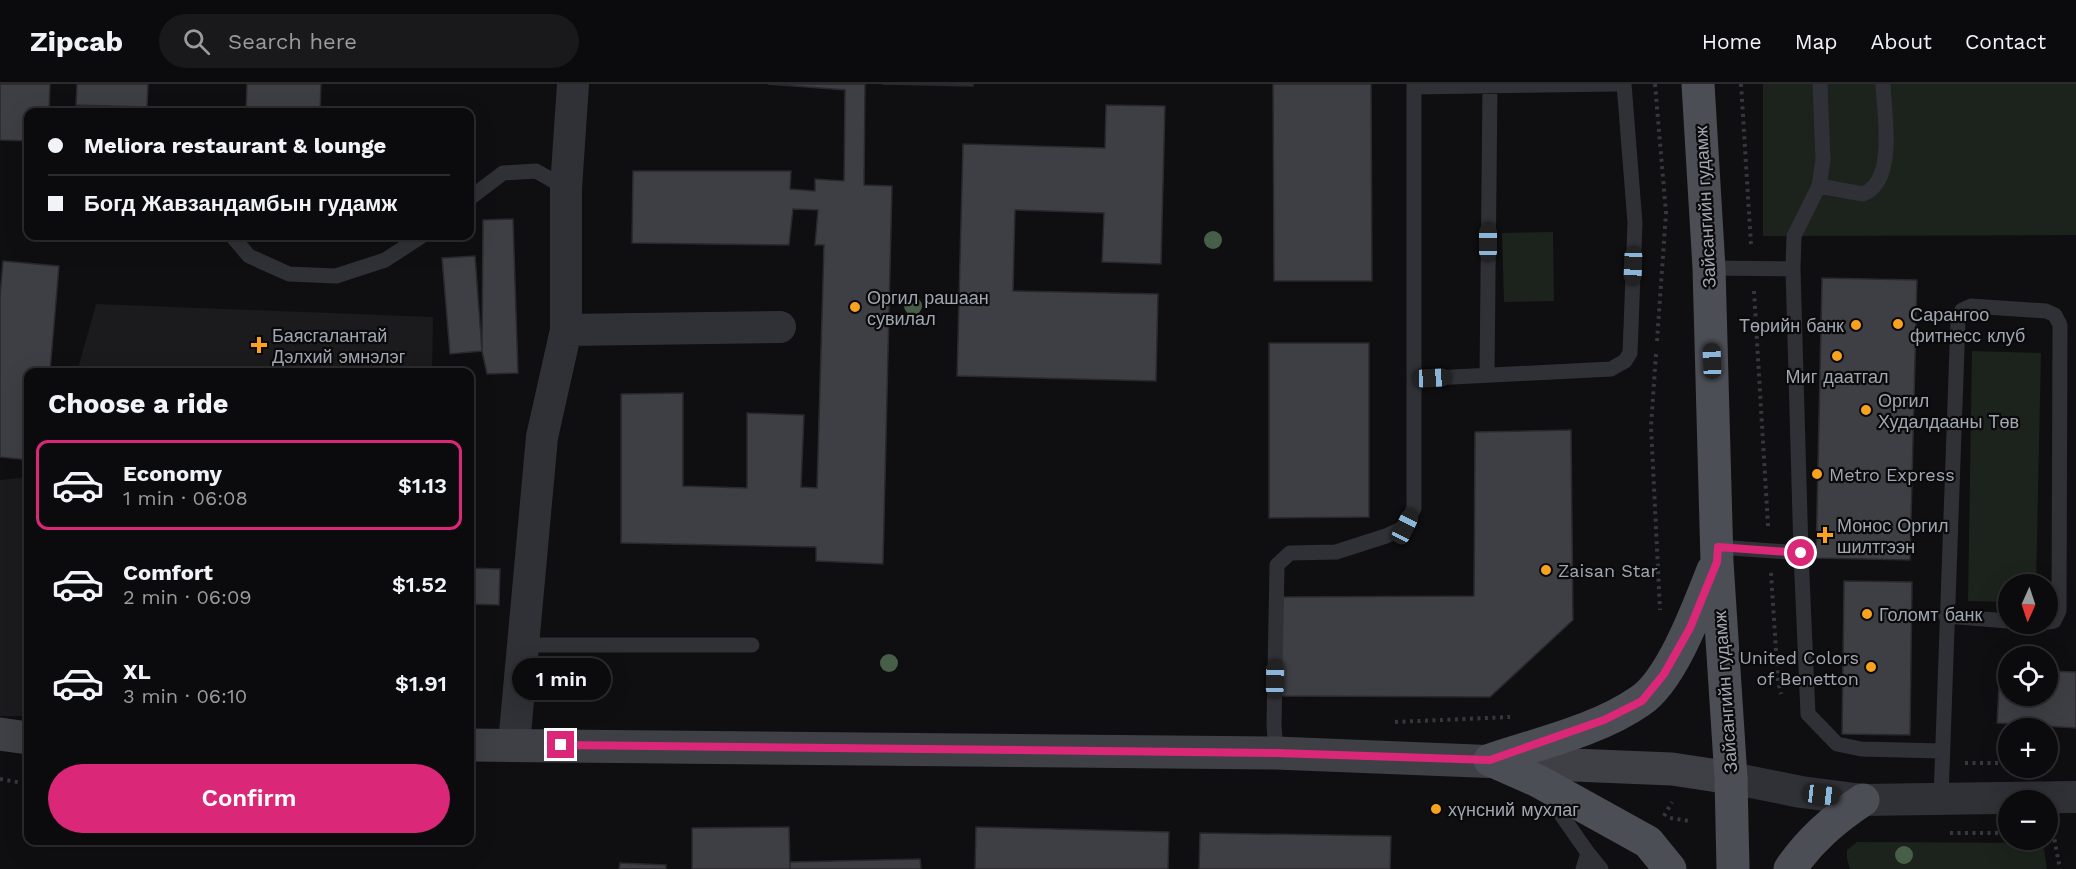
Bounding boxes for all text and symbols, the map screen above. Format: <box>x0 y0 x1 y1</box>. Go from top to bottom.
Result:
search box <box>159 14 579 68</box>
text: Zipcab <box>30 25 123 58</box>
icon: search <box>180 25 213 58</box>
text: Search here <box>228 29 357 54</box>
text: Home <box>1702 29 1762 54</box>
text: Map <box>1795 29 1838 54</box>
text: About <box>1871 29 1932 54</box>
text: Contact <box>1965 29 2046 54</box>
street label: Зайсангийн гудамж <box>1690 125 1720 289</box>
text: Meliora restaurant & lounge <box>84 133 386 158</box>
text: Богд Жавзандамбын гудамж <box>84 191 397 216</box>
car <box>1479 224 1497 260</box>
car <box>1623 248 1643 284</box>
place label: Оргил рашаан сувилал <box>867 287 989 329</box>
marker: Оргил рашаан сувилал <box>848 300 862 314</box>
place label: Сарангоо фитнесс клуб <box>1910 304 2025 346</box>
place label: Төрийн банк <box>1739 315 1844 336</box>
marker: Сарангоо фитнесс клуб <box>1891 317 1905 331</box>
marker: Төрийн банк <box>1849 318 1863 332</box>
place label: Баясгалантай Дэлхий эмнэлэг <box>272 325 406 367</box>
marker: Баясгалантай Дэлхий эмнэлэг <box>250 336 268 354</box>
car <box>1702 343 1722 379</box>
marker: Миг даатгал <box>1830 349 1844 363</box>
place label: Миг даатгал <box>1786 366 1888 387</box>
car <box>1414 368 1450 388</box>
text: Choose a ride <box>48 388 228 420</box>
place label: Оргил Худалдааны Төв <box>1878 390 2019 432</box>
marker: Оргил Худалдааны Төв <box>1859 403 1873 417</box>
icon: car <box>51 458 105 512</box>
text: Economy <box>123 461 222 486</box>
place label: Metro Express <box>1829 464 1955 485</box>
marker: Metro Express <box>1810 467 1824 481</box>
text: $1.13 <box>398 473 447 498</box>
text: 1 min · 06:08 <box>123 486 248 510</box>
car <box>1389 507 1421 547</box>
place label: Монос Оргил шилтгээн <box>1837 515 1948 557</box>
marker: Монос Оргил шилтгээн <box>1818 528 1832 542</box>
route start <box>1787 539 1814 566</box>
icon: car <box>51 557 105 611</box>
text: Comfort <box>123 560 213 585</box>
place label: Zaisan Star <box>1558 560 1658 581</box>
marker: Zaisan Star <box>1539 563 1553 577</box>
text: $1.52 <box>392 572 447 597</box>
north arrow <box>1998 574 2058 634</box>
map controls <box>1998 574 2058 850</box>
text: 2 min · 06:09 <box>123 585 252 609</box>
place label: Голомт банк <box>1879 604 1982 625</box>
marker: Голомт банк <box>1860 607 1874 621</box>
street label: Зайсангийн гудамж <box>1709 610 1741 774</box>
button: locate <box>1998 646 2058 706</box>
place label: United Colors of Benetton <box>1739 647 1859 689</box>
icon: car <box>51 656 105 710</box>
callout: 1 min <box>512 658 610 700</box>
text: XL <box>123 659 151 684</box>
marker: United Colors of Benetton <box>1864 660 1878 674</box>
car <box>1266 661 1284 697</box>
text: 1 min <box>536 667 587 691</box>
text: $1.91 <box>395 671 447 696</box>
text: 3 min · 06:10 <box>123 684 247 708</box>
button: + <box>1998 718 2058 778</box>
route end <box>547 731 574 758</box>
button: Confirm <box>48 764 450 833</box>
car <box>1803 784 1841 806</box>
button: − <box>1998 790 2058 850</box>
place label: хүнсний мухлаг <box>1448 799 1579 820</box>
marker: хүнсний мухлаг <box>1429 802 1443 816</box>

